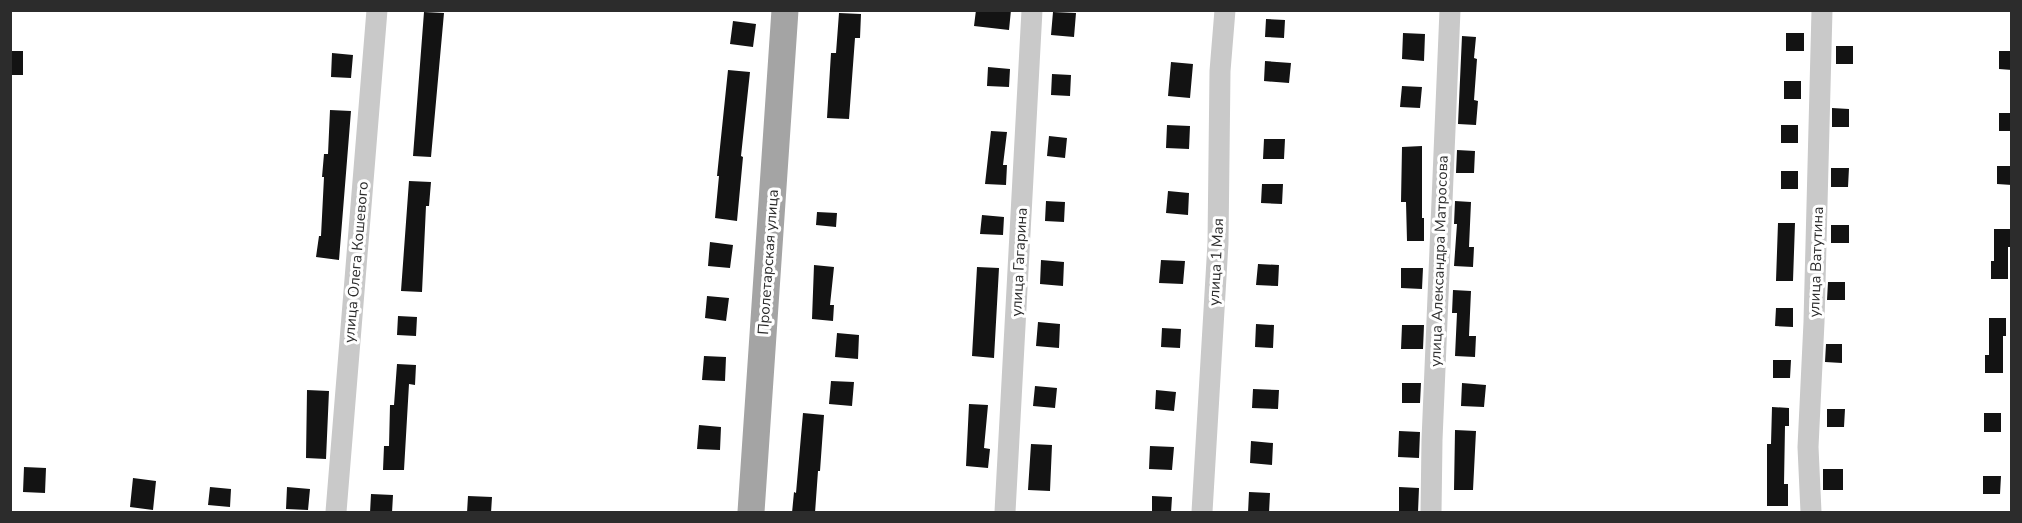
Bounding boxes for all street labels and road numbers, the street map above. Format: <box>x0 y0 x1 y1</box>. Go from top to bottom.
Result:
street label: улица Александра Матросова <box>1425 155 1453 367</box>
street label: улица Олега Кошевого <box>339 180 373 344</box>
street label: Пролетарская улица <box>753 189 783 335</box>
street label: улица Ватутина <box>1804 206 1828 318</box>
street label: улица Гагарина <box>1006 207 1032 317</box>
street label: улица 1 Мая <box>1204 218 1228 306</box>

